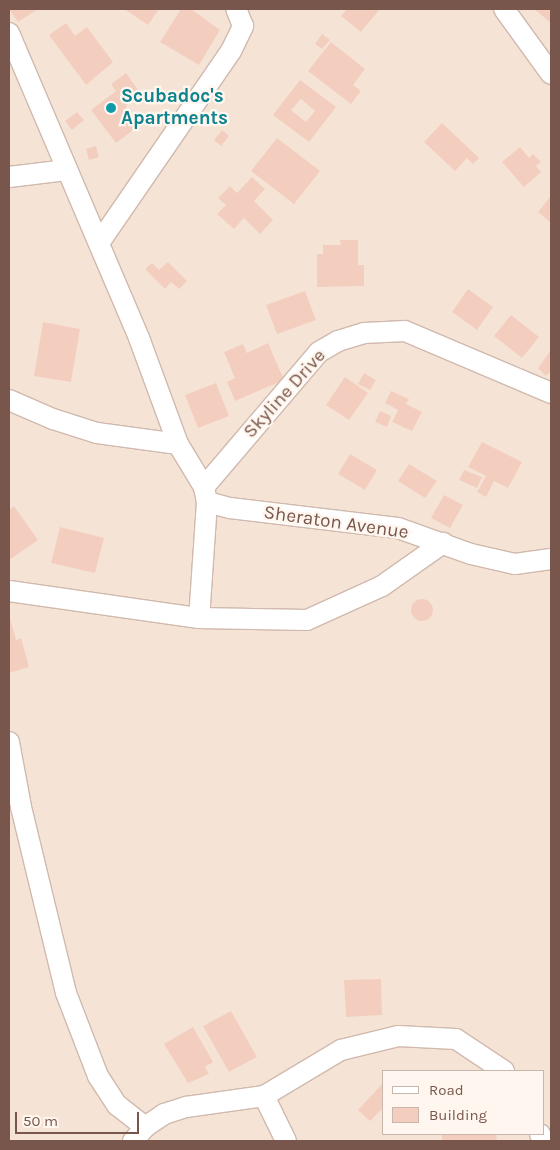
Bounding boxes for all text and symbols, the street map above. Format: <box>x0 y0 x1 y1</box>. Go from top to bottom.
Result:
place label: Scubadoc's Apartments <box>121 86 228 130</box>
marker: Scubadoc's Apartments <box>105 102 117 114</box>
street label: Skyline Drive <box>239 345 331 443</box>
street label: Sheraton Avenue <box>262 502 410 544</box>
legend <box>382 1070 545 1135</box>
text: Road <box>429 1081 464 1099</box>
scale bar <box>18 1102 141 1134</box>
text: Building <box>429 1106 487 1124</box>
text: 50 m <box>23 1112 58 1130</box>

